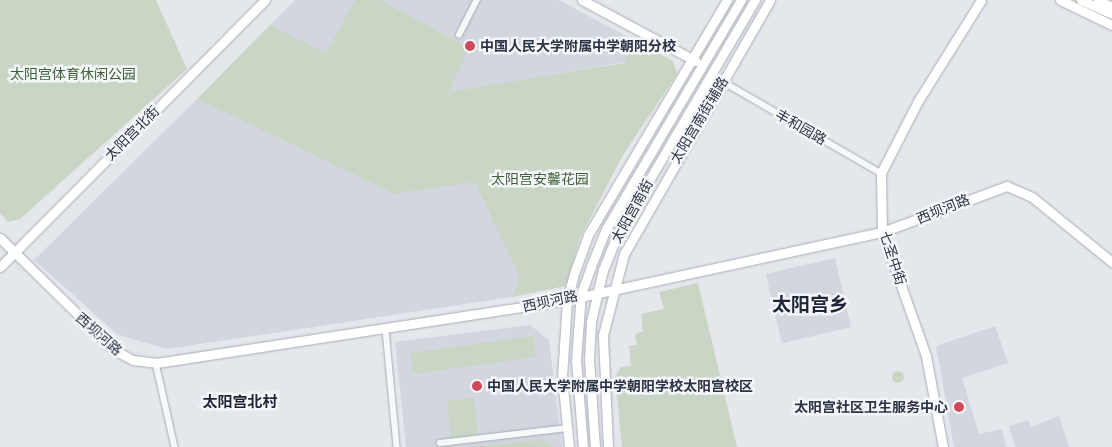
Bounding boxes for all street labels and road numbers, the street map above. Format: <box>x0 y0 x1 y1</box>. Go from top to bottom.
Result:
street label: 太阳宫南街辅路 <box>667 74 731 166</box>
street label: 太阳宫北街 <box>101 102 163 164</box>
street label: 丰和园路 <box>773 106 829 148</box>
street label: 太阳宫南街 <box>608 176 656 246</box>
street label: 西坝河路 <box>914 191 972 227</box>
street label: 七圣中街 <box>876 229 910 287</box>
street label: 西坝河路 <box>521 287 579 315</box>
street label: 西坝河路 <box>72 309 126 359</box>

